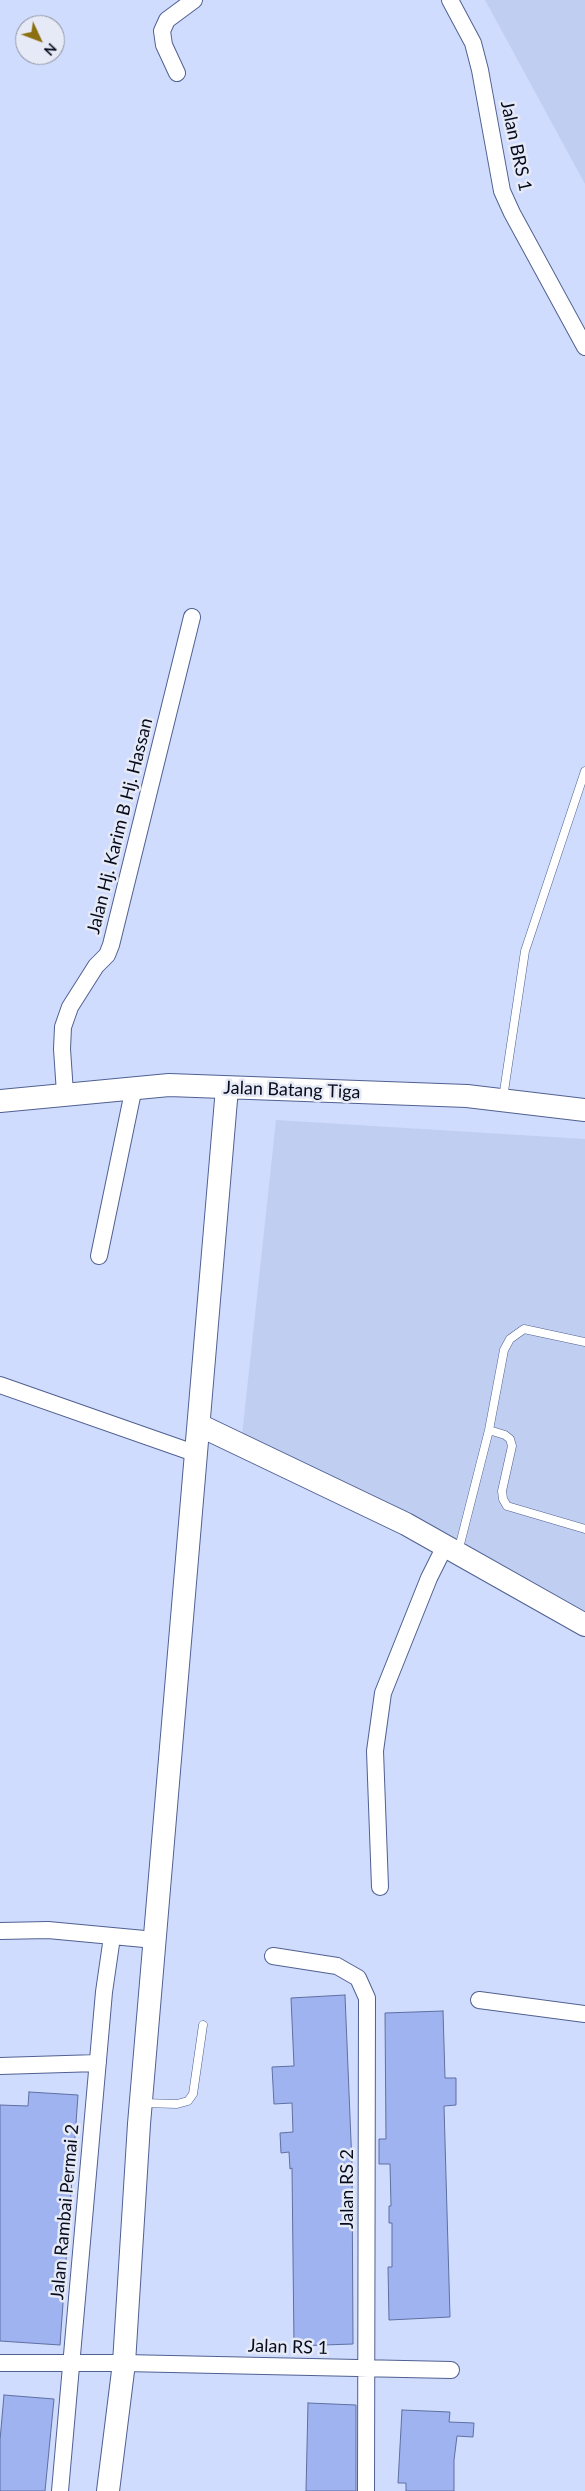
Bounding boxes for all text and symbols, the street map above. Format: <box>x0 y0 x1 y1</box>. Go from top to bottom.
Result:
north arrow <box>15 15 65 65</box>
text: N <box>41 40 61 60</box>
street label: Jalan BRS 1 <box>496 99 536 193</box>
street label: Jalan Hj. Karim B Hj. Hassan <box>83 716 157 936</box>
street label: Jalan Batang Tiga <box>223 1077 361 1103</box>
street label: Jalan Rambai Permai 2 <box>47 2123 83 2301</box>
street label: Jalan RS 2 <box>336 2149 358 2229</box>
street label: Jalan RS 1 <box>248 2335 328 2359</box>

